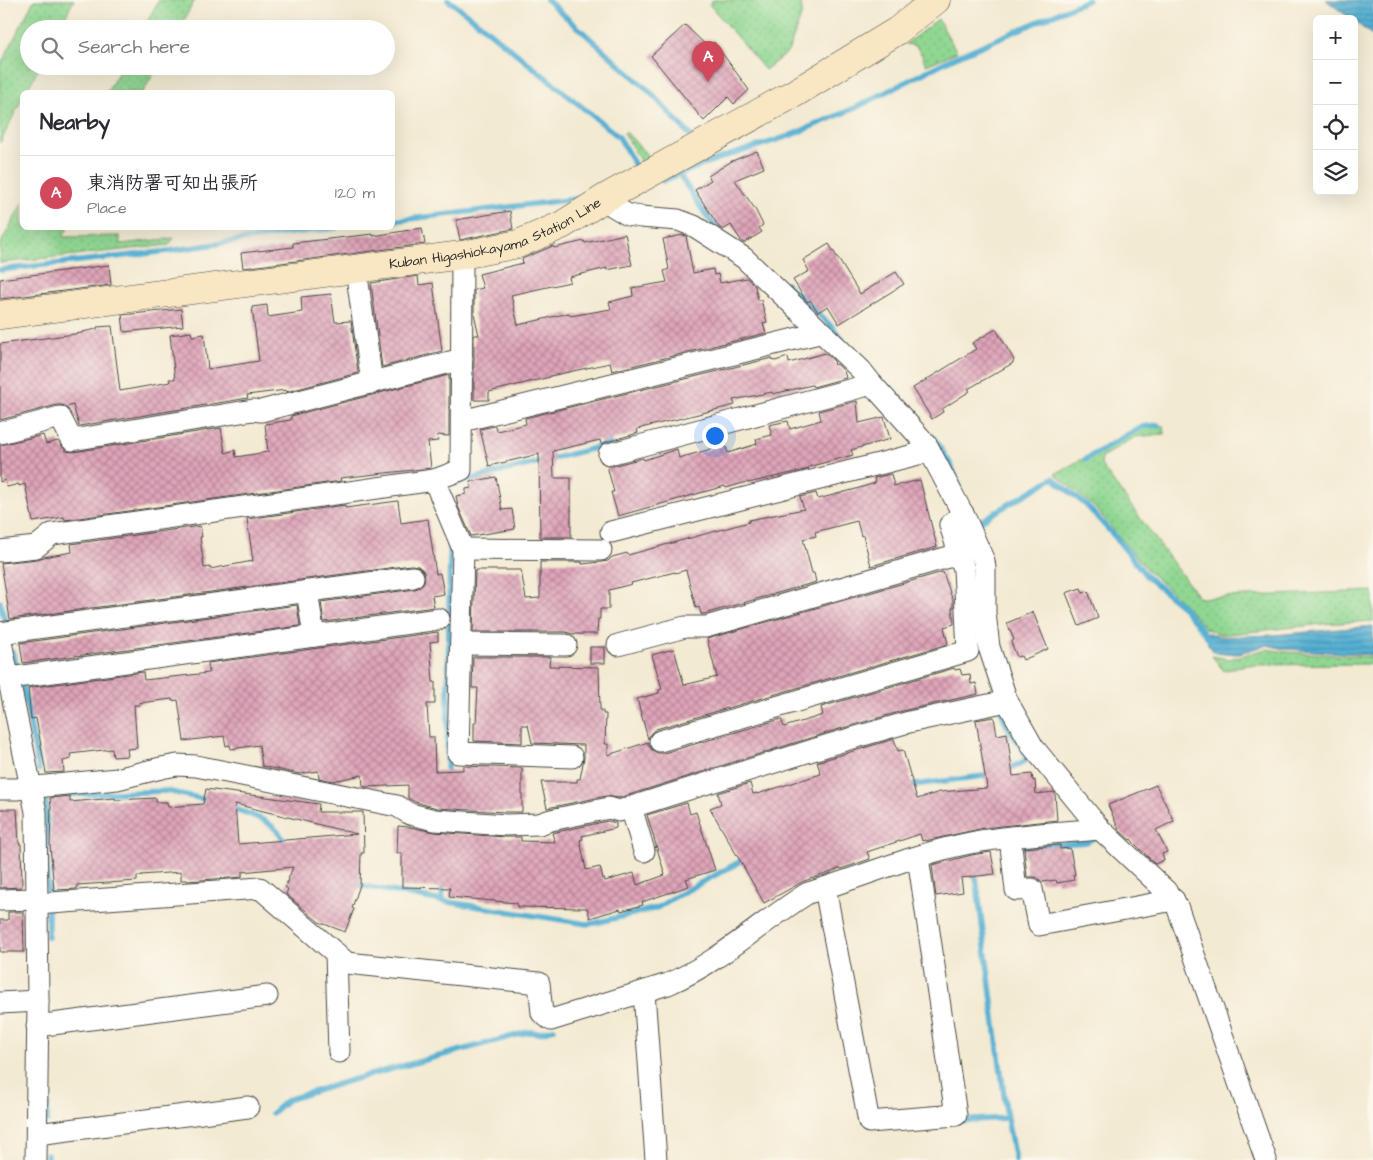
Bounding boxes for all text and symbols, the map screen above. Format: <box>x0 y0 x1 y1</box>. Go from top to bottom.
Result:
map controls <box>1313 15 1358 195</box>
button: + <box>1313 15 1358 60</box>
search box <box>20 20 395 75</box>
icon: search <box>38 34 66 62</box>
text: Search here <box>78 34 190 61</box>
pin: A <box>692 41 724 82</box>
button: − <box>1313 60 1358 105</box>
button: locate <box>1313 105 1358 150</box>
text: Nearby <box>40 108 110 137</box>
button: layers <box>1313 150 1358 195</box>
text: 東消防署可知出張所 <box>87 170 258 197</box>
text: A <box>51 182 61 204</box>
text: 120 m <box>335 182 375 204</box>
street label: Kuban Higashiokayama Station Line <box>388 193 605 274</box>
text: Place <box>87 197 127 219</box>
your location <box>702 423 728 449</box>

